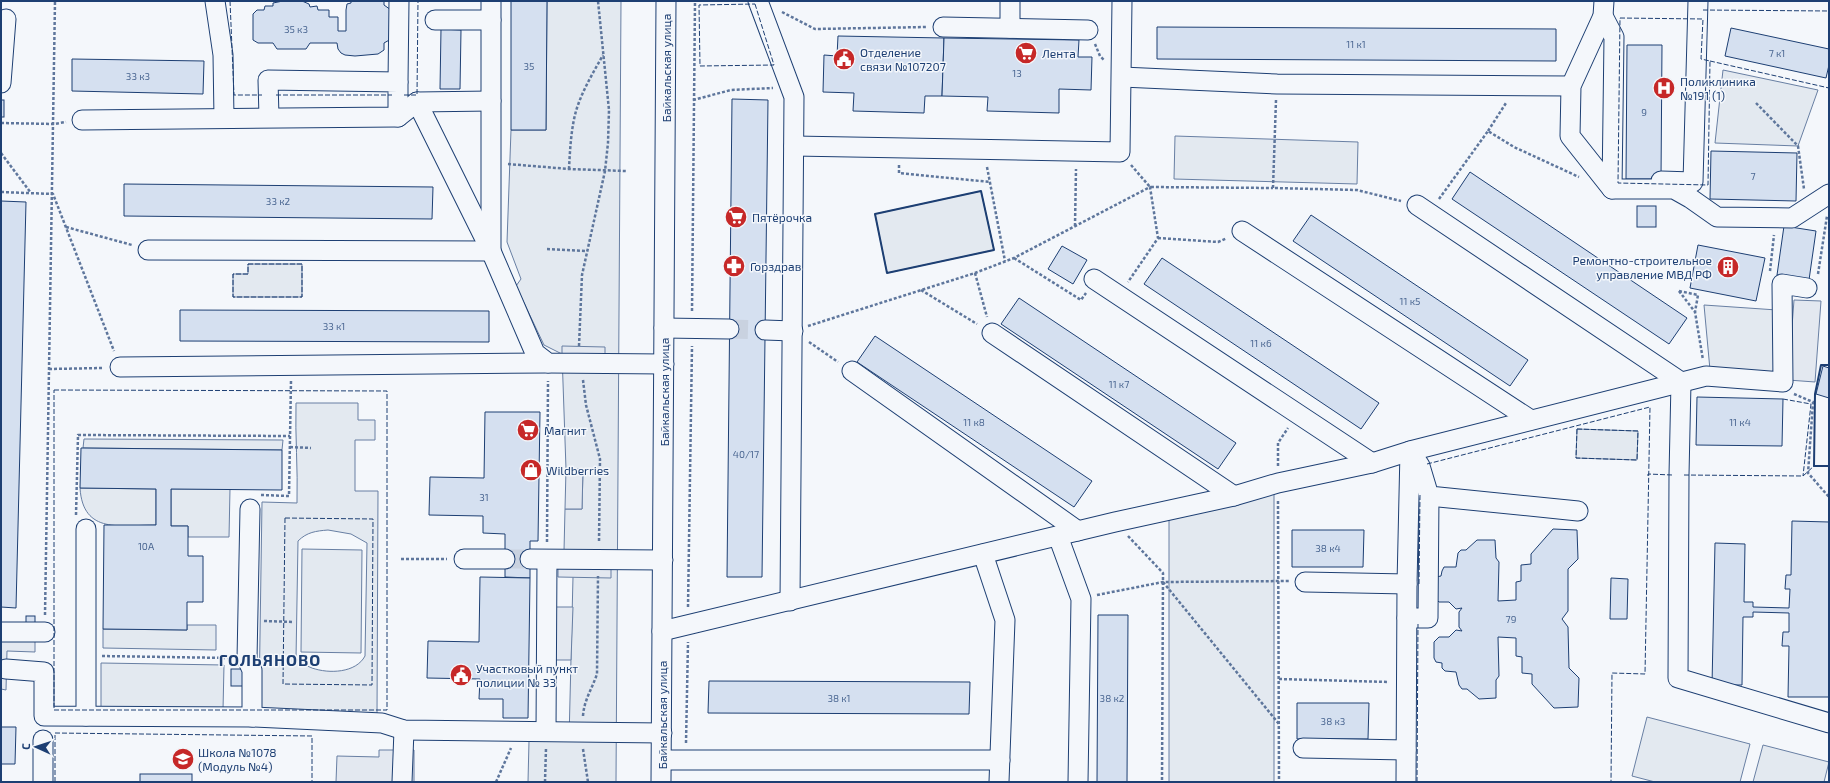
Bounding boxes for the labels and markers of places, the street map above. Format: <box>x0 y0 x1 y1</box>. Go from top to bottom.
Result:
supermarket icon: Лента <box>1013 40 1039 66</box>
place label: Отделение связи №107207 <box>860 45 946 73</box>
public building icon: Отделение связи №107207 <box>831 46 857 72</box>
place label: Лента <box>1042 46 1076 60</box>
place label: Поликлиника №191 (1) <box>1680 74 1756 102</box>
hospital icon: Поликлиника №191 (1) <box>1651 75 1677 101</box>
supermarket icon: Пятёрочка <box>723 204 749 230</box>
place label: Пятёрочка <box>752 210 812 224</box>
pharmacy icon: Горздрав <box>721 253 747 279</box>
place label: Ремонтно-строительное управление МВД РФ <box>1572 253 1712 282</box>
building icon: Ремонтно-строительное управление МВД РФ <box>1715 254 1741 280</box>
place label: Горздрав <box>750 259 801 273</box>
supermarket icon: Магнит <box>515 417 541 443</box>
place label: Магнит <box>544 423 587 437</box>
shop icon: Wildberries <box>518 457 544 483</box>
place label: Wildberries <box>546 463 609 477</box>
place label: Участковый пункт полиции № 33 <box>476 661 578 689</box>
public building icon: Участковый пункт полиции № 33 <box>448 662 474 688</box>
place label: Школа №1078 (Модуль №4) <box>198 745 277 774</box>
school or university icon: Школа №1078 (Модуль №4) <box>170 746 196 772</box>

